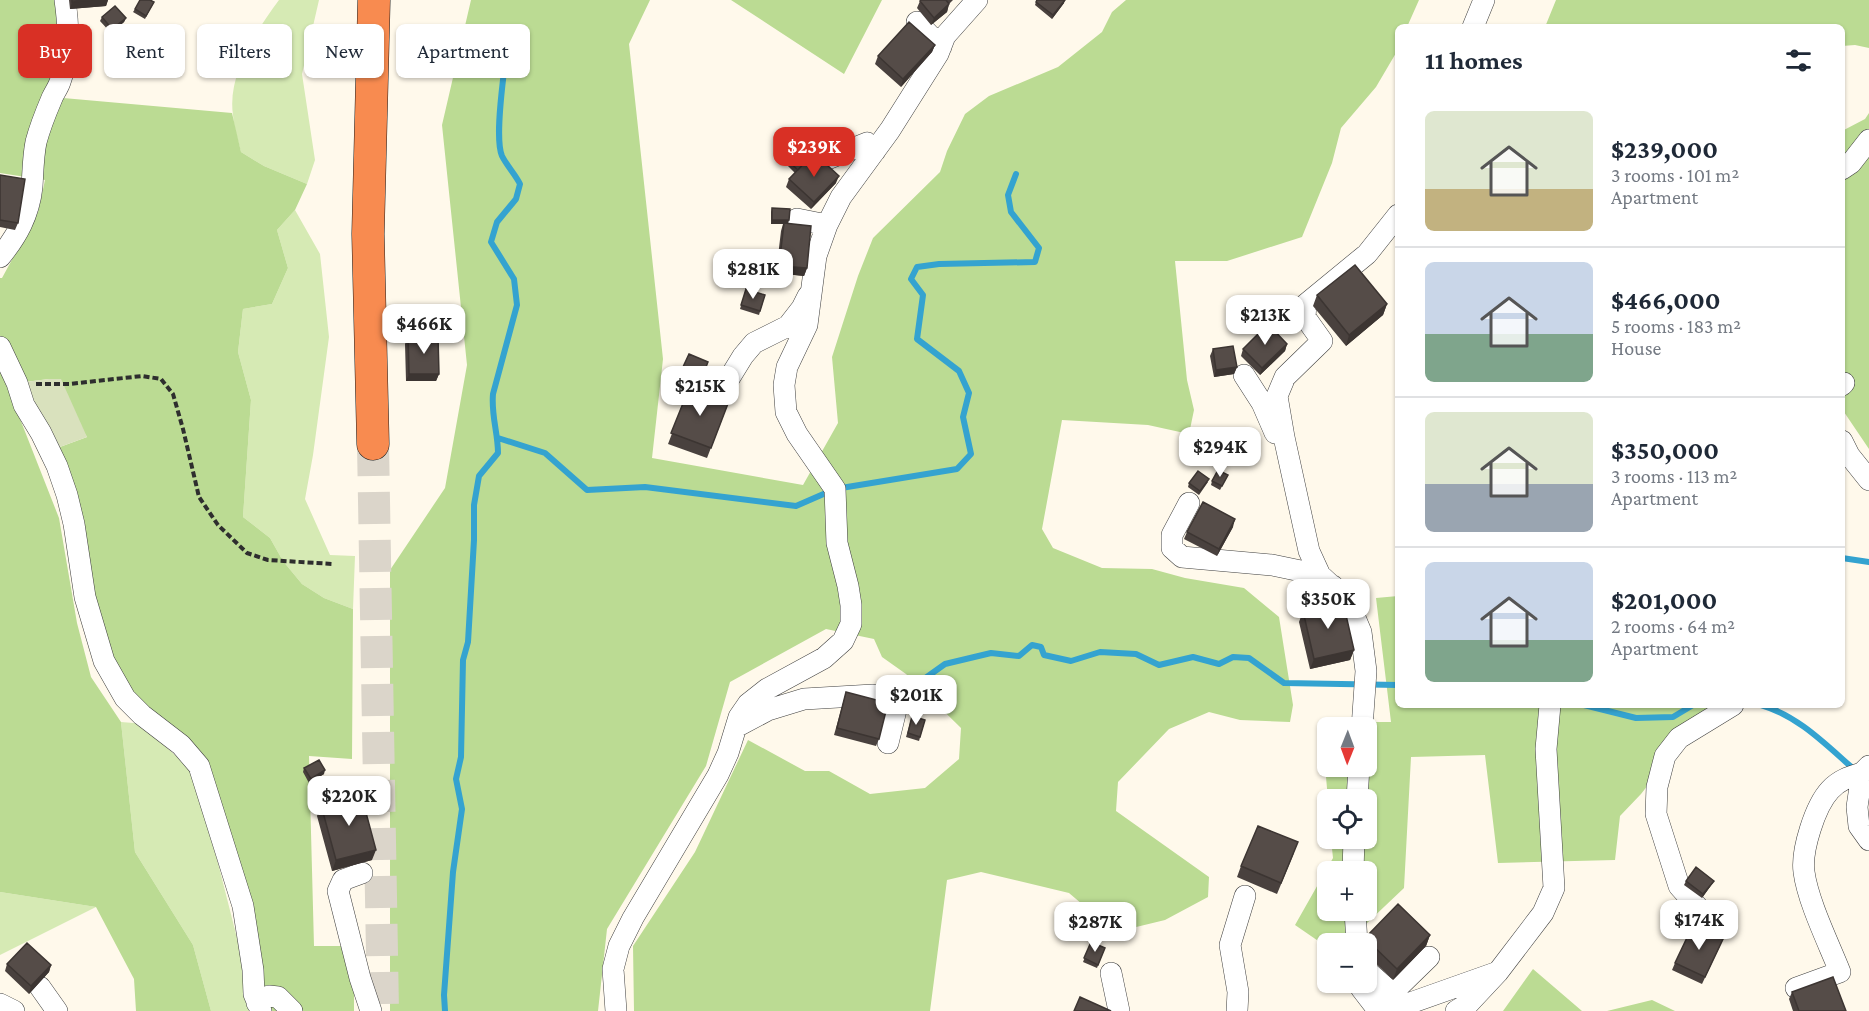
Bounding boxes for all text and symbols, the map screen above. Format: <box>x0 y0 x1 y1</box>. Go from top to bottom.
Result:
chip: Buy <box>18 24 92 78</box>
chip: Rent <box>104 24 185 78</box>
chip: Filters <box>197 24 292 78</box>
chip: New <box>304 24 384 78</box>
chip: Apartment <box>396 24 530 78</box>
icon: filters <box>1782 44 1815 77</box>
text: 11 homes <box>1425 46 1523 75</box>
pin: $239K <box>772 127 856 178</box>
text: $239K <box>787 135 841 157</box>
icon: home <box>1473 135 1545 207</box>
text: $239,000 <box>1611 135 1718 164</box>
text: 3 rooms · 101 m² <box>1611 164 1739 186</box>
text: Apartment <box>1611 186 1698 208</box>
pin: $281K <box>711 249 795 300</box>
text: $281K <box>727 257 779 279</box>
icon: home <box>1473 286 1545 358</box>
text: $466,000 <box>1611 286 1721 315</box>
pin: $213K <box>1223 295 1307 346</box>
text: $213K <box>1240 303 1290 325</box>
pin: $466K <box>382 304 466 355</box>
text: $466K <box>396 312 452 334</box>
text: 5 rooms · 183 m² <box>1611 315 1741 337</box>
text: House <box>1611 337 1661 359</box>
pin: $215K <box>658 366 742 417</box>
text: $215K <box>675 374 725 396</box>
pin: $294K <box>1178 427 1262 478</box>
text: $294K <box>1193 435 1247 457</box>
icon: home <box>1473 436 1545 508</box>
text: $350,000 <box>1611 436 1719 465</box>
text: 3 rooms · 113 m² <box>1611 465 1737 487</box>
text: Apartment <box>1611 487 1698 509</box>
pin: $350K <box>1286 579 1370 630</box>
icon: home <box>1473 586 1545 658</box>
text: $201,000 <box>1611 586 1717 615</box>
text: $350K <box>1301 587 1355 609</box>
text: 2 rooms · 64 m² <box>1611 615 1735 637</box>
text: Apartment <box>1611 637 1698 659</box>
pin: $201K <box>874 675 958 726</box>
text: $201K <box>890 683 942 705</box>
north arrow <box>1317 717 1377 777</box>
map controls <box>1317 717 1377 993</box>
pin: $220K <box>307 776 391 827</box>
text: $220K <box>321 784 377 806</box>
button: locate <box>1317 789 1377 849</box>
button: + <box>1317 861 1377 921</box>
pin: $174K <box>1657 900 1741 951</box>
pin: $287K <box>1053 902 1137 953</box>
text: $174K <box>1674 908 1724 930</box>
text: $287K <box>1068 910 1122 932</box>
button: − <box>1317 933 1377 993</box>

